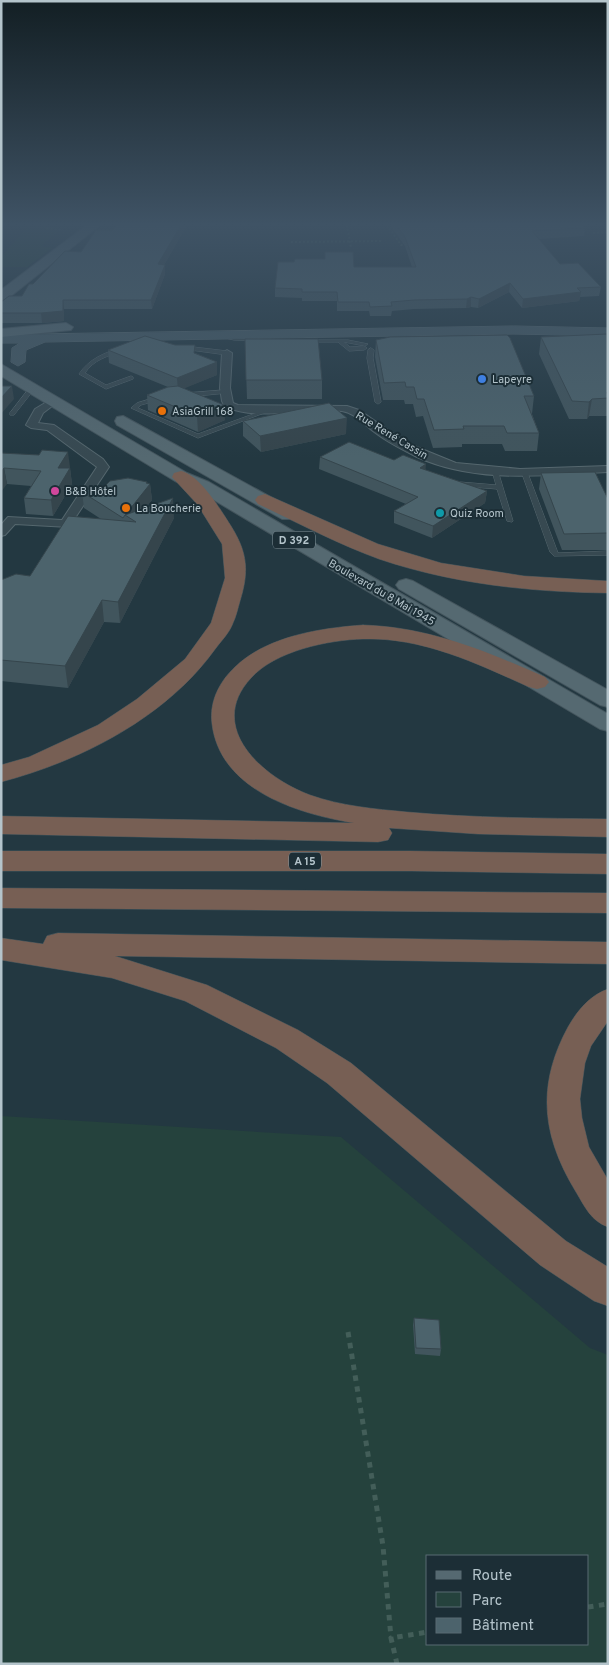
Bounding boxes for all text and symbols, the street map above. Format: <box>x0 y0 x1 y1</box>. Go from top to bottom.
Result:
marker: Lapeyre <box>476 373 488 385</box>
place label: Lapeyre <box>492 373 532 387</box>
marker: AsiaGrill 168 <box>156 405 168 417</box>
place label: AsiaGrill 168 <box>172 405 233 419</box>
street label: Rue René Cassin <box>353 409 430 463</box>
marker: B&B Hôtel <box>49 485 61 497</box>
place label: B&B Hôtel <box>65 485 116 499</box>
marker: La Boucherie <box>120 502 132 514</box>
place label: La Boucherie <box>136 502 201 516</box>
marker: Quiz Room <box>434 507 446 519</box>
place label: Quiz Room <box>450 507 504 521</box>
road number: D 392 <box>273 532 315 548</box>
street label: Boulevard du 8 Mai 1945 <box>326 557 437 629</box>
road number: A 15 <box>289 852 321 869</box>
legend <box>426 1555 589 1645</box>
text: Route <box>472 1567 512 1586</box>
text: Parc <box>472 1592 502 1611</box>
text: Bâtiment <box>472 1617 534 1636</box>

